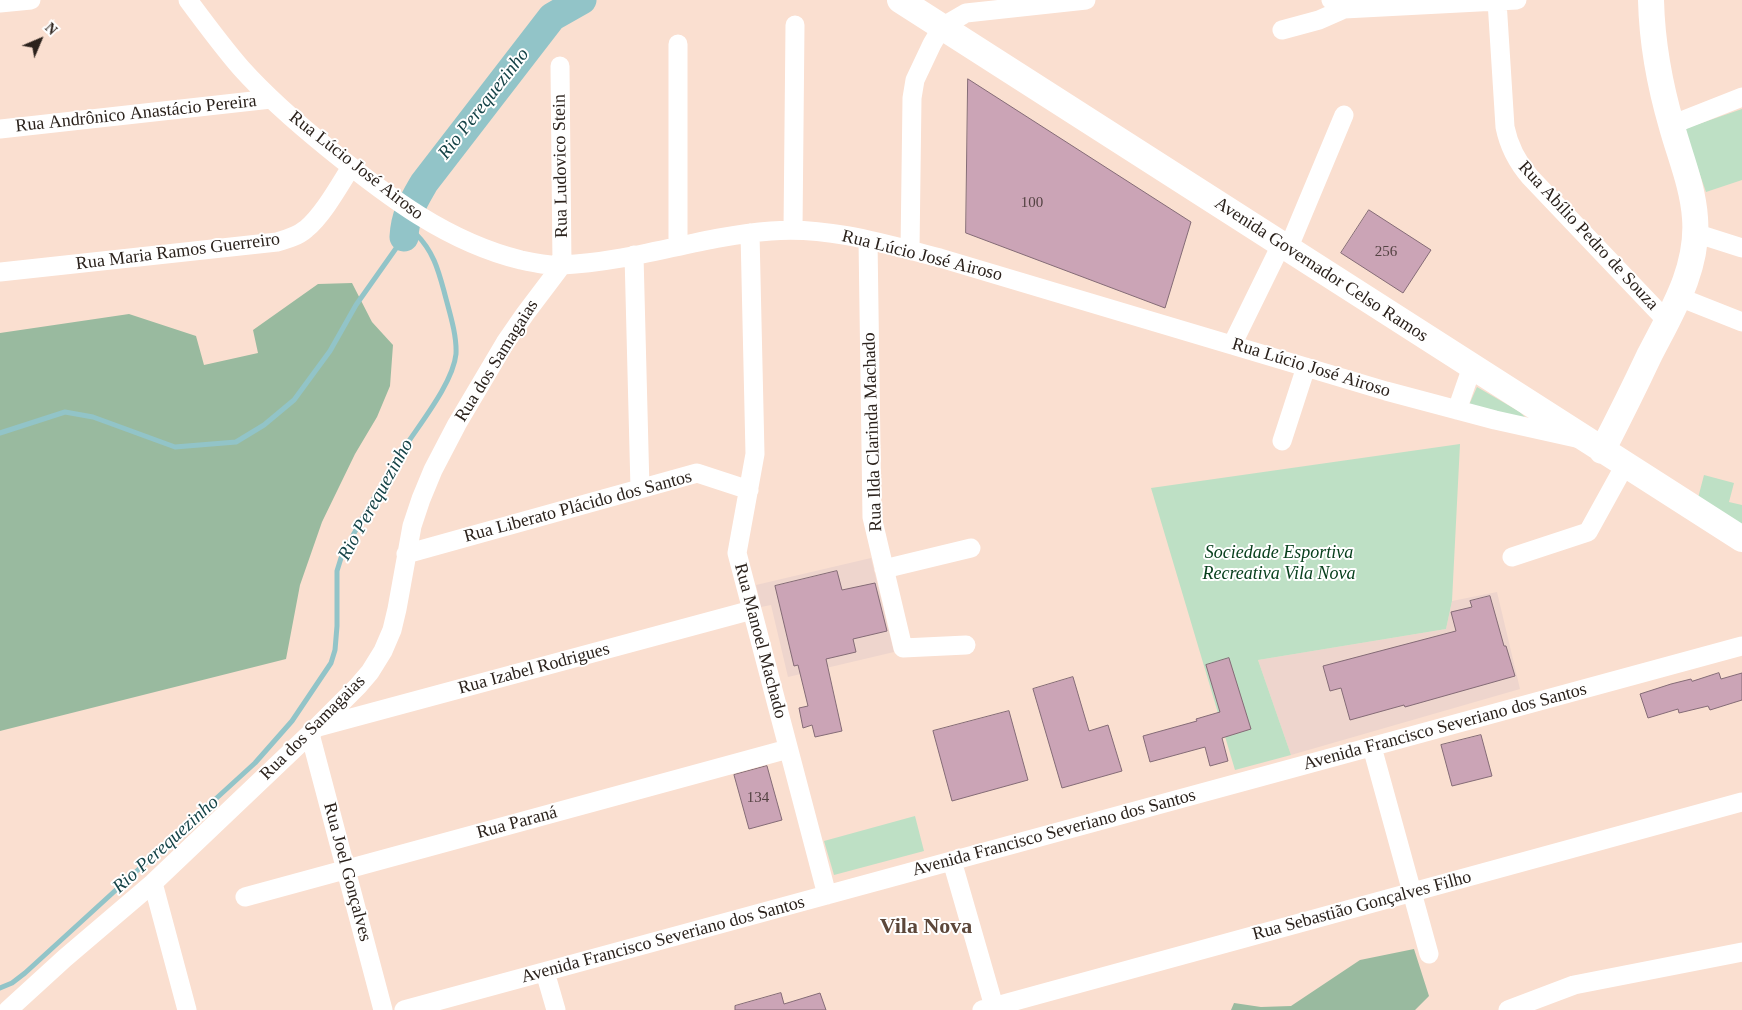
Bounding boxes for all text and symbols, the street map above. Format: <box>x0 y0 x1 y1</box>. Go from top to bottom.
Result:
north arrow <box>15 15 65 65</box>
text: N <box>42 20 60 38</box>
water label: Rio Perequezinho <box>433 44 535 164</box>
street label: Rua Andrônico Anastácio Pereira <box>14 91 258 137</box>
street label: Rua Ludovico Stein <box>549 94 573 238</box>
street label: Rua Lúcio José Airoso <box>285 107 427 225</box>
street label: Rua Abílio Pedro de Souza <box>1513 157 1663 315</box>
street label: Avenida Governador Celso Ramos <box>1210 193 1432 347</box>
house number: 100 <box>1021 194 1043 212</box>
street label: Rua Lúcio José Airoso <box>840 226 1004 286</box>
street label: Rua Maria Ramos Guerreiro <box>75 229 281 275</box>
house number: 256 <box>1375 243 1397 261</box>
street label: Rua dos Samagaias <box>451 296 543 426</box>
street label: Rua Ilda Clarinda Machado <box>859 332 887 532</box>
street label: Rua Lúcio José Airoso <box>1229 334 1393 402</box>
water label: Rio Perequezinho <box>333 435 419 565</box>
street label: Rua Liberato Plácido dos Santos <box>462 466 694 548</box>
park label: Sociedade Esportiva Recreativa Vila Nova <box>1203 542 1355 584</box>
street label: Rua Manoel Machado <box>729 561 791 721</box>
street label: Rua Izabel Rodrigues <box>456 638 612 700</box>
street label: Rua dos Samagaias <box>256 671 370 785</box>
street label: Avenida Francisco Severiano dos Santos <box>1301 679 1589 775</box>
street label: Avenida Francisco Severiano dos Santos <box>910 785 1198 881</box>
house number: 134 <box>747 789 769 807</box>
water label: Rio Perequezinho <box>108 791 224 899</box>
street label: Rua Joel Gonçalves <box>318 800 376 944</box>
street label: Rua Paraná <box>474 802 560 844</box>
street label: Rua Sebastião Gonçalves Filho <box>1250 866 1474 946</box>
street label: Avenida Francisco Severiano dos Santos <box>519 892 807 988</box>
district label: Vila Nova <box>880 914 972 940</box>

